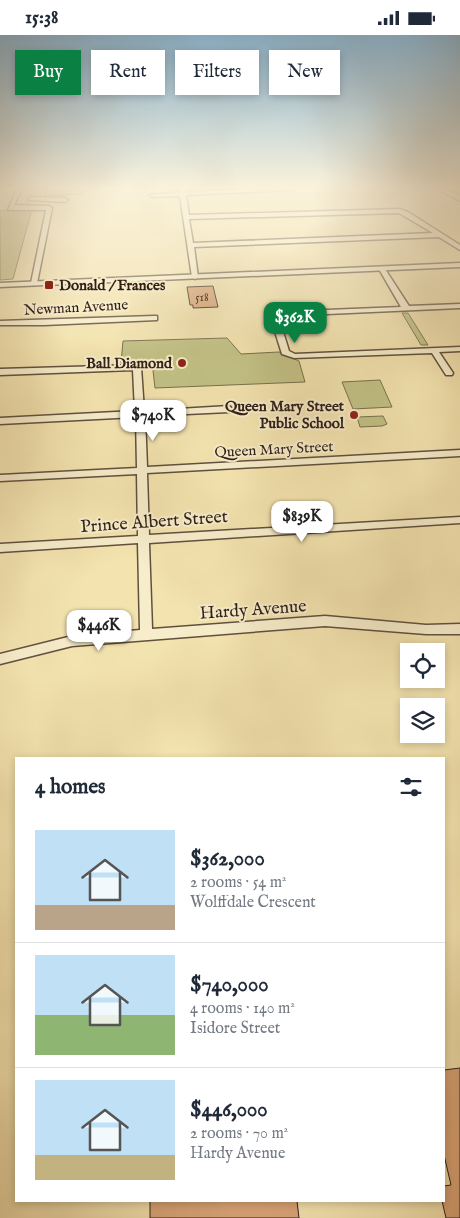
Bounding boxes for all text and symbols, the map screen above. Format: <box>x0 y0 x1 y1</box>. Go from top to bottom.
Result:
text: 15:38 <box>25 6 59 30</box>
chip: Buy <box>15 50 81 95</box>
chip: Rent <box>91 50 165 95</box>
chip: Filters <box>175 50 259 95</box>
chip: New <box>269 50 340 95</box>
place label: Donald / Frances <box>59 276 166 295</box>
marker: Donald / Frances <box>43 279 55 291</box>
house number: 518 <box>195 290 209 305</box>
street label: Newman Avenue <box>23 295 129 320</box>
pin: $362K <box>260 301 330 344</box>
text: $362K <box>275 308 315 328</box>
place label: Ball Diamond <box>86 354 173 373</box>
marker: Ball Diamond <box>176 357 188 369</box>
place label: Queen Mary Street Public School <box>225 397 345 433</box>
pin: $740K <box>118 399 188 442</box>
text: $740K <box>131 406 175 426</box>
marker: Queen Mary Street Public School <box>348 409 360 421</box>
street label: Queen Mary Street <box>214 437 334 462</box>
pin: $839K <box>267 501 337 543</box>
street label: Prince Albert Street <box>80 506 229 539</box>
text: $839K <box>282 507 322 527</box>
street label: Hardy Avenue <box>199 595 307 626</box>
pin: $446K <box>64 609 134 652</box>
text: $446K <box>78 616 120 636</box>
map controls <box>400 643 445 743</box>
button: locate <box>400 643 445 688</box>
button: layers <box>400 698 445 743</box>
icon: filters <box>397 773 425 801</box>
text: 4 homes <box>35 774 105 801</box>
text: $362,000 <box>190 846 265 873</box>
icon: home <box>75 850 135 910</box>
text: 2 rooms · 54 m² <box>190 873 287 893</box>
text: Wolffdale Crescent <box>190 893 316 913</box>
text: $740,000 <box>190 972 269 999</box>
icon: home <box>75 975 135 1035</box>
text: 4 rooms · 140 m² <box>190 999 295 1019</box>
text: Isidore Street <box>190 1019 280 1039</box>
text: $446,000 <box>190 1097 268 1124</box>
icon: home <box>75 1100 135 1160</box>
text: 2 rooms · 70 m² <box>190 1124 288 1144</box>
text: Hardy Avenue <box>190 1144 285 1164</box>

